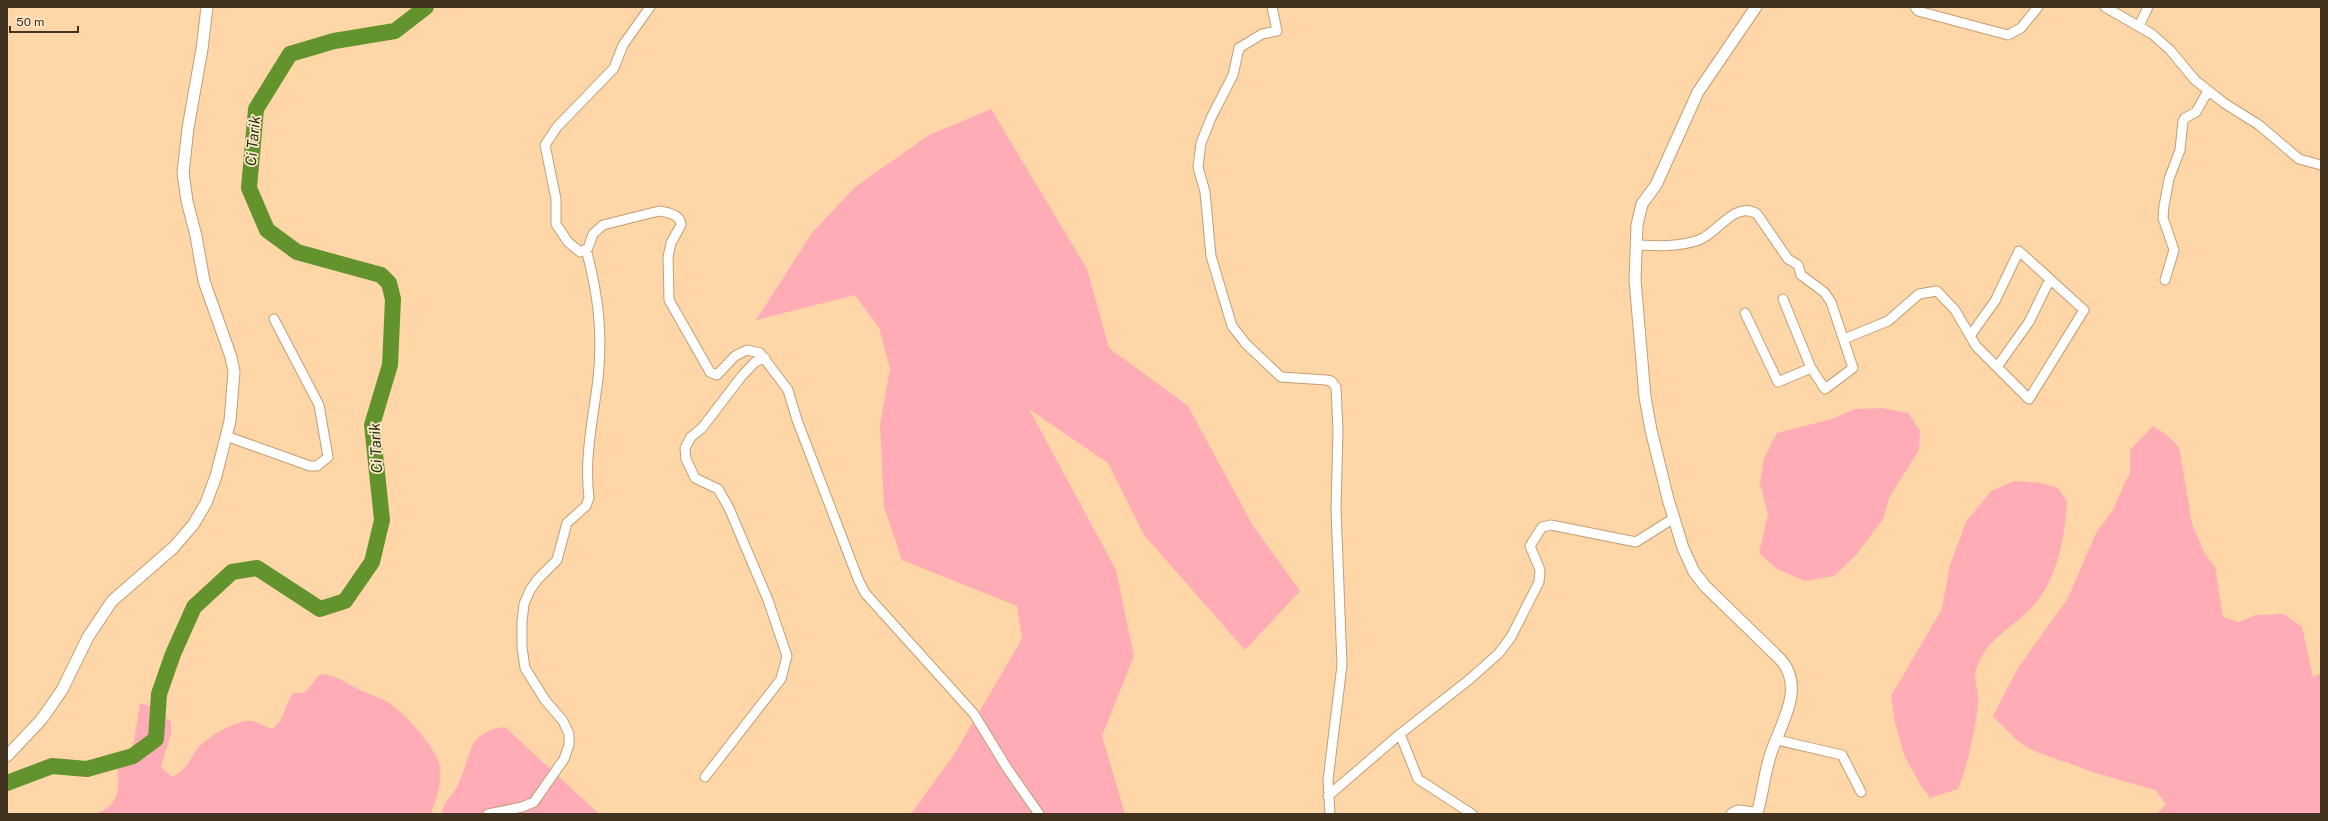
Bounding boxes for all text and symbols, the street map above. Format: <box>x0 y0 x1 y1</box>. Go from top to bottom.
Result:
scale bar <box>10 8 78 34</box>
text: 50 m <box>16 15 44 29</box>
water label: Ci Tarik <box>242 114 263 167</box>
water label: Ci Tarik <box>366 421 385 474</box>

